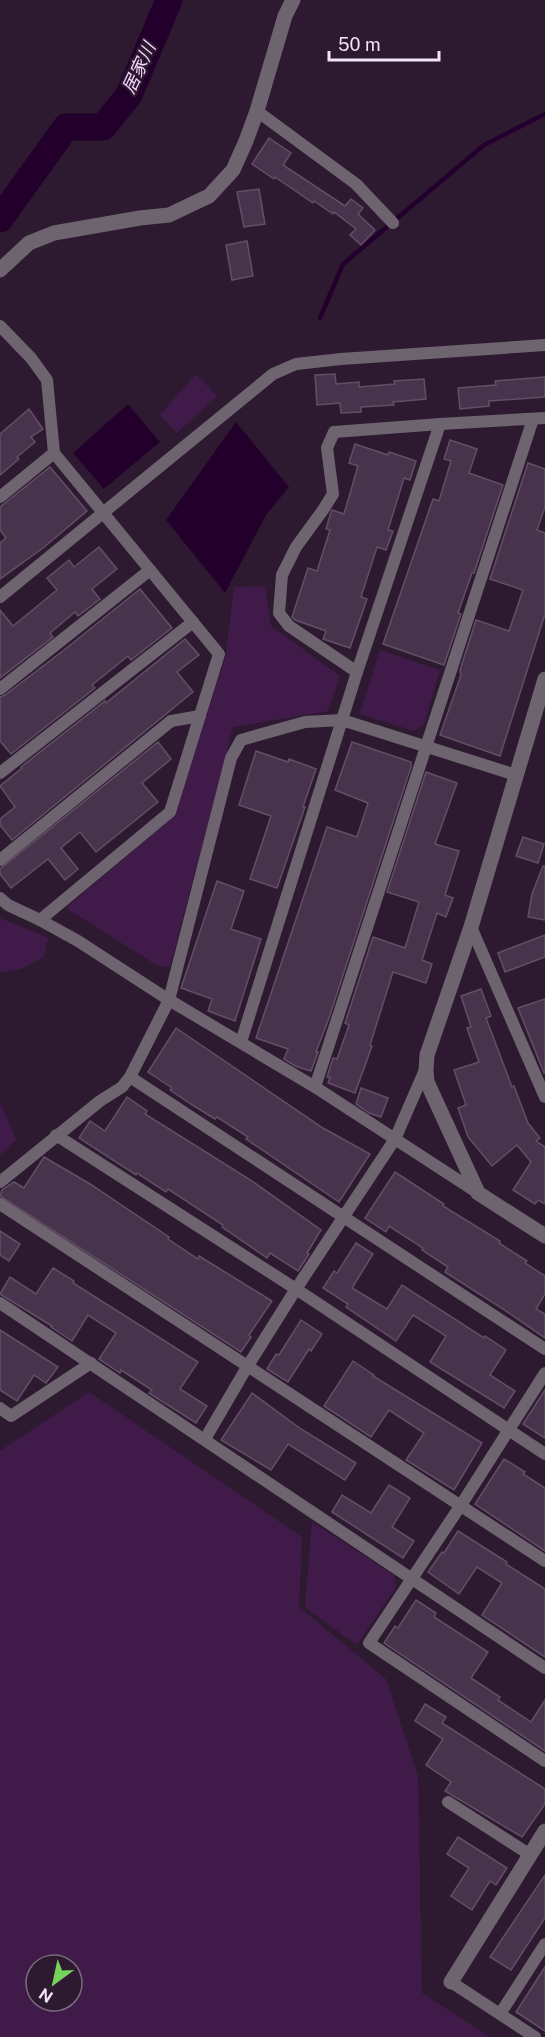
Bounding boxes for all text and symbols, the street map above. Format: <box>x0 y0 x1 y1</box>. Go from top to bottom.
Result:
scale bar <box>329 24 438 62</box>
text: 50 m <box>338 34 381 55</box>
water label: 居家川 <box>118 37 160 97</box>
north arrow <box>24 1953 84 2013</box>
text: N <box>36 1984 57 2007</box>

